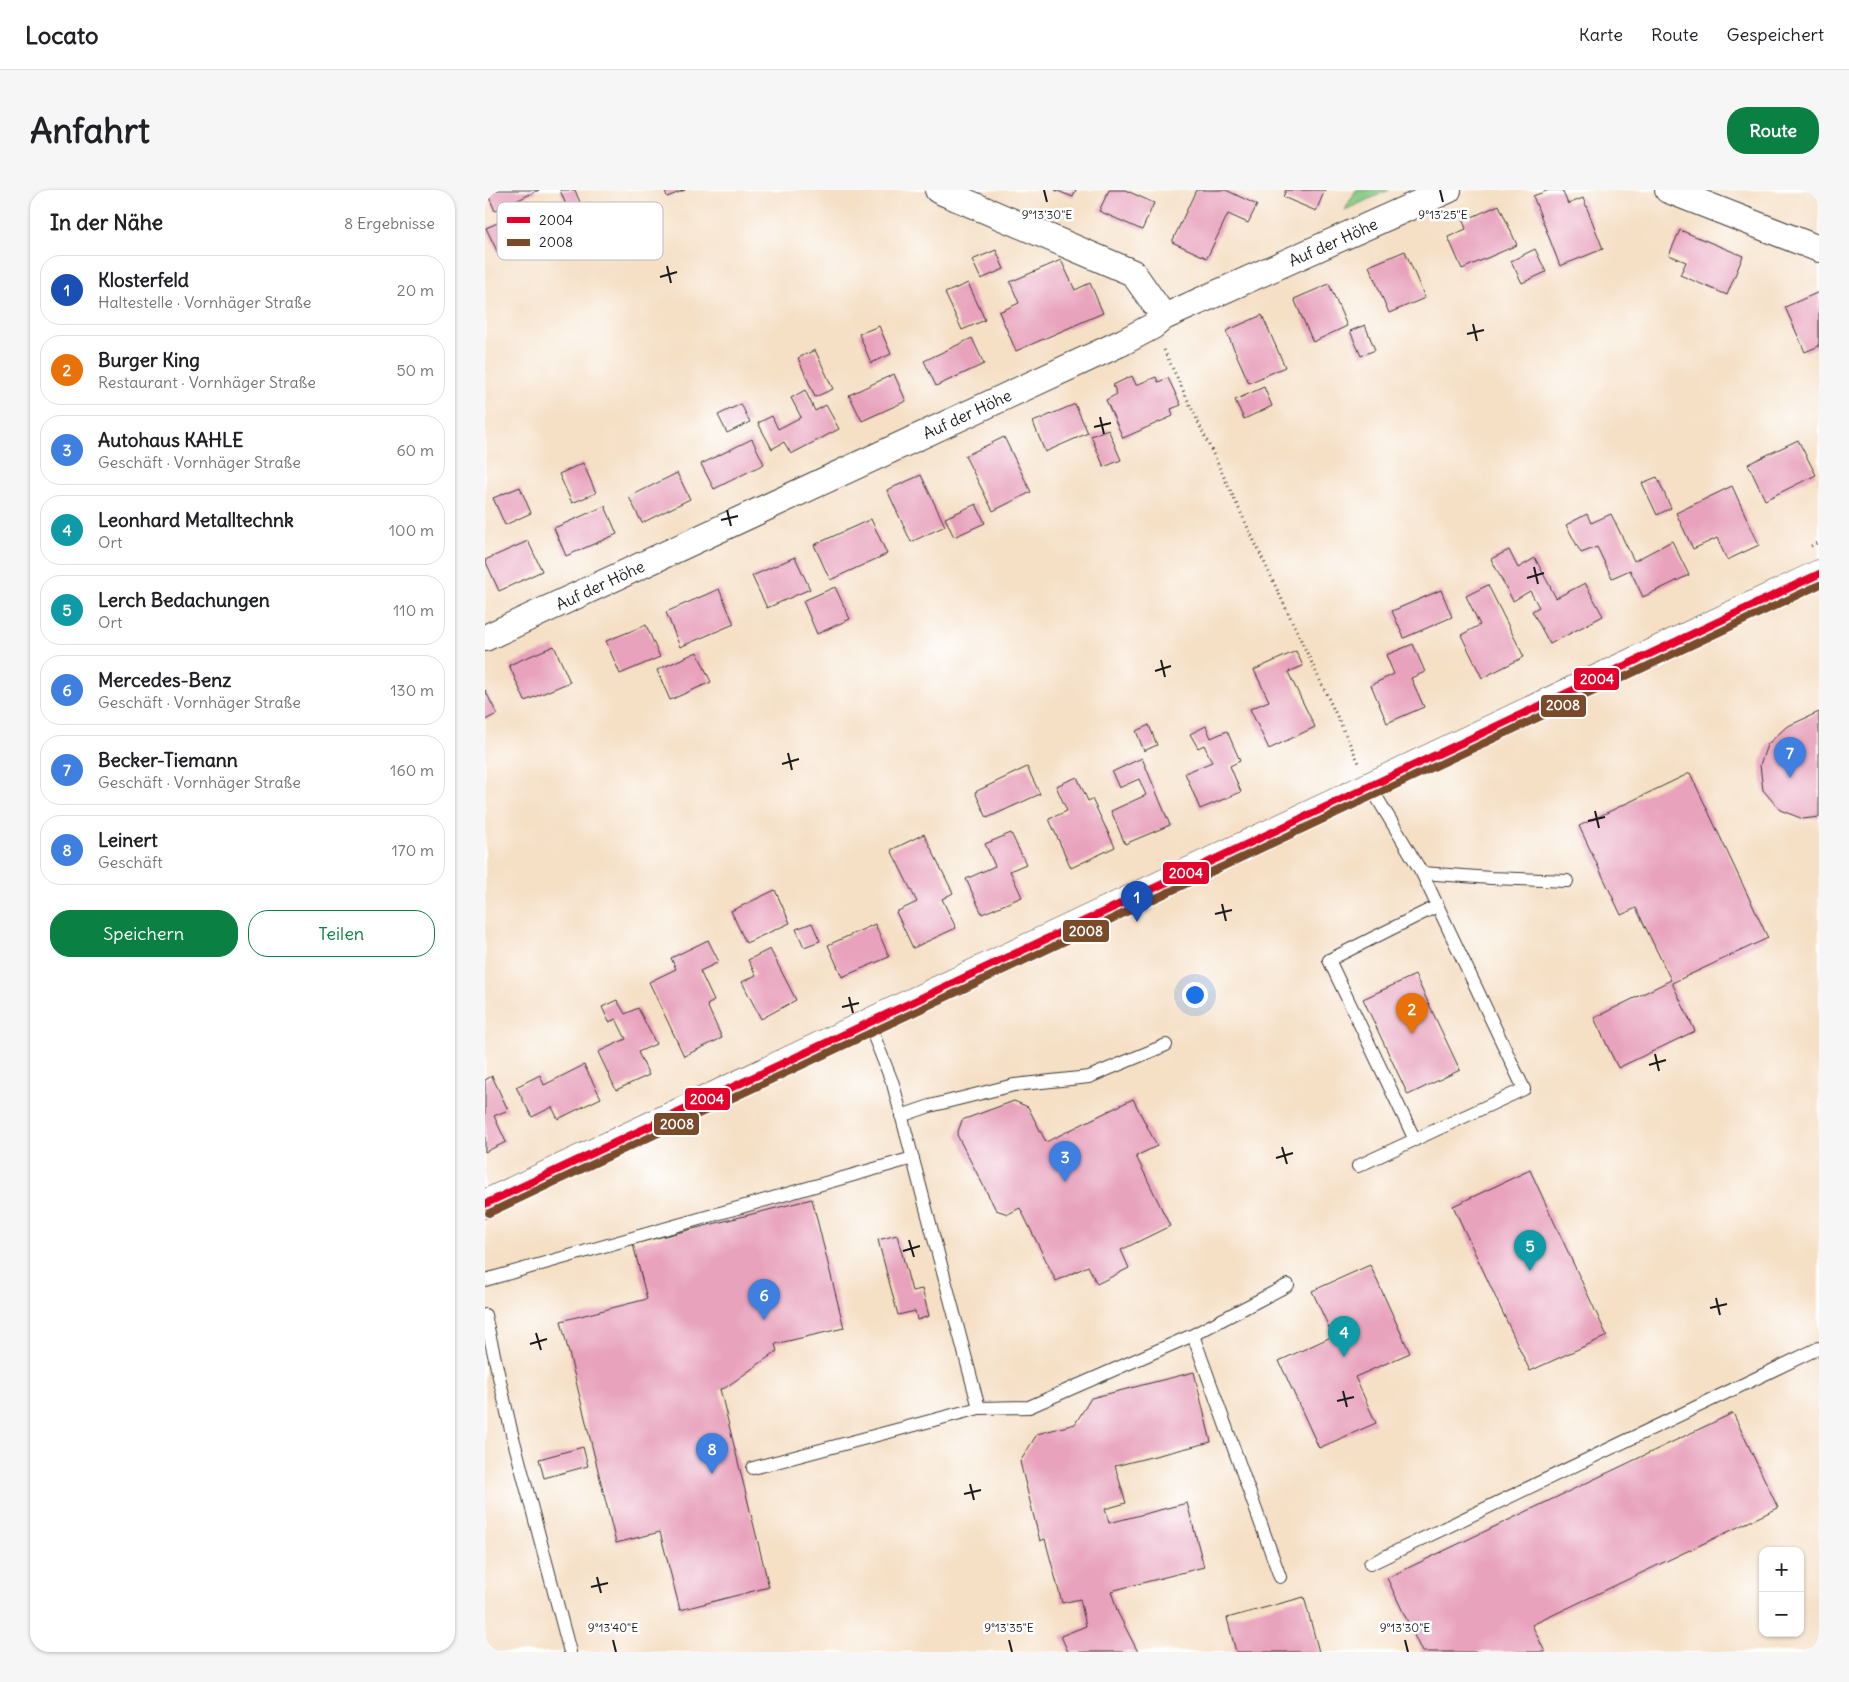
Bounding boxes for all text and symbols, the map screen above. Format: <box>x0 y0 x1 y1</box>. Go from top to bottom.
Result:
text: Locato <box>25 20 99 50</box>
text: Karte <box>1579 23 1623 46</box>
text: Route <box>1651 23 1698 46</box>
text: Gespeichert <box>1726 23 1824 46</box>
button: Route <box>1727 107 1819 154</box>
text: Anfahrt <box>30 108 150 152</box>
legend <box>497 202 663 260</box>
text: 9°13'30"E <box>1022 207 1072 222</box>
text: 9°13'25"E <box>1418 207 1468 222</box>
text: In der Nähe <box>50 209 163 236</box>
text: 2004 <box>539 211 573 229</box>
text: 8 Ergebnisse <box>344 213 435 233</box>
street label: Auf der Höhe <box>1285 213 1381 271</box>
text: 2008 <box>539 233 573 251</box>
text: Klosterfeld <box>98 268 189 292</box>
text: 1 <box>64 280 70 300</box>
text: 20 m <box>397 280 434 300</box>
text: Haltestelle · Vornhäger Straße <box>98 292 311 312</box>
text: Burger King <box>98 348 200 372</box>
text: 2 <box>63 360 71 380</box>
text: 50 m <box>396 360 434 380</box>
text: Restaurant · Vornhäger Straße <box>98 372 316 392</box>
street label: Auf der Höhe <box>920 385 1014 443</box>
text: Autohaus KAHLE <box>98 428 243 452</box>
text: 3 <box>62 440 72 460</box>
text: 60 m <box>396 440 434 460</box>
text: Geschäft · Vornhäger Straße <box>98 452 301 472</box>
text: Leonhard Metalltechnk <box>98 508 294 532</box>
text: 4 <box>62 520 72 540</box>
text: 100 m <box>389 520 434 540</box>
text: Ort <box>98 532 122 552</box>
street label: Auf der Höhe <box>553 556 647 614</box>
text: Lerch Bedachungen <box>98 588 270 612</box>
text: 5 <box>62 600 72 620</box>
text: 110 m <box>393 600 434 620</box>
text: Ort <box>98 612 122 632</box>
line badge: 2004 <box>1573 667 1620 691</box>
text: Mercedes-Benz <box>98 668 231 692</box>
text: 2004 <box>1580 670 1614 688</box>
text: 6 <box>62 680 72 700</box>
text: 130 m <box>390 680 434 700</box>
text: Geschäft · Vornhäger Straße <box>98 692 301 712</box>
line badge: 2008 <box>1540 694 1587 718</box>
text: 2008 <box>1546 696 1580 714</box>
pin: 7 <box>1774 737 1806 778</box>
text: Becker-Tiemann <box>98 748 238 772</box>
text: 7 <box>63 760 71 780</box>
text: 160 m <box>390 760 434 780</box>
text: Geschäft · Vornhäger Straße <box>98 772 301 792</box>
text: Leinert <box>98 828 158 852</box>
text: 8 <box>62 840 72 860</box>
text: 170 m <box>391 840 434 860</box>
text: Geschäft <box>98 852 163 872</box>
line badge: 2004 <box>1162 861 1210 885</box>
text: 2004 <box>1169 864 1203 882</box>
pin: 1 <box>1121 881 1153 922</box>
button: Speichern <box>50 910 238 957</box>
button: Teilen <box>248 910 435 957</box>
line badge: 2008 <box>1062 919 1110 943</box>
text: 2008 <box>1069 922 1103 940</box>
your location <box>1182 982 1208 1008</box>
pin: 2 <box>1396 993 1428 1034</box>
line badge: 2004 <box>684 1087 731 1111</box>
text: 2004 <box>690 1090 724 1108</box>
line badge: 2008 <box>653 1112 700 1136</box>
text: 2008 <box>660 1115 694 1133</box>
pin: 3 <box>1049 1141 1081 1182</box>
pin: 5 <box>1514 1230 1546 1271</box>
pin: 6 <box>748 1279 780 1320</box>
pin: 4 <box>1328 1316 1360 1357</box>
pin: 8 <box>696 1433 728 1474</box>
map controls <box>1759 1547 1804 1637</box>
button: + <box>1759 1547 1804 1592</box>
button: − <box>1759 1592 1804 1637</box>
text: 9°13'40"E <box>588 1620 638 1635</box>
text: 9°13'35"E <box>984 1620 1034 1635</box>
text: 9°13'30"E <box>1380 1620 1430 1635</box>

